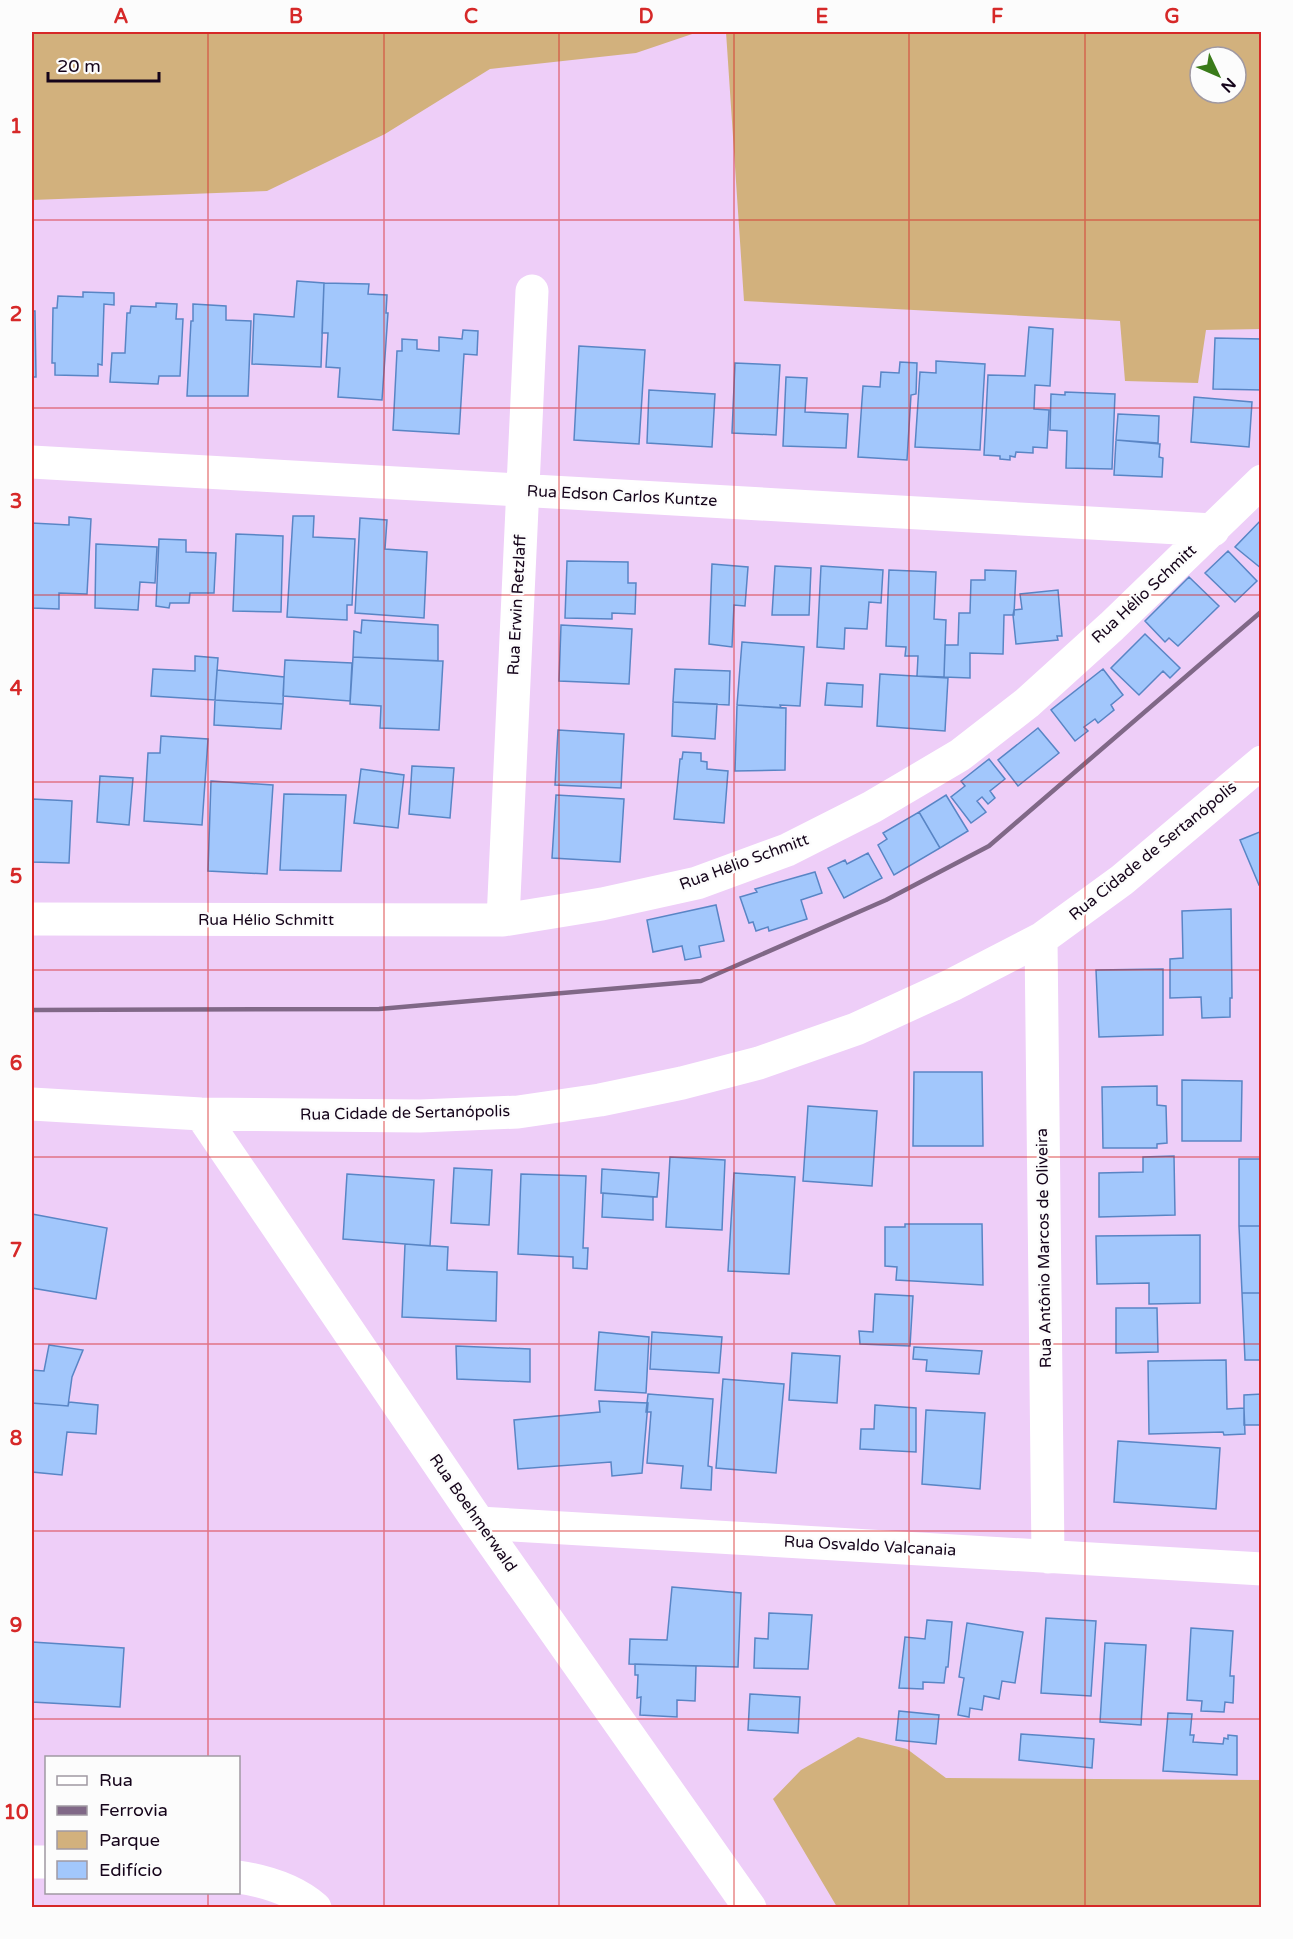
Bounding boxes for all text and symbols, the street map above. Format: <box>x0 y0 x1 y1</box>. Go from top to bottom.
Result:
text: A <box>114 5 129 29</box>
text: B <box>289 5 303 29</box>
text: C <box>464 5 478 29</box>
text: D <box>638 5 654 29</box>
text: E <box>816 5 829 29</box>
text: F <box>991 5 1003 29</box>
text: G <box>1164 5 1180 29</box>
scale bar <box>48 45 159 83</box>
north arrow <box>1188 45 1248 105</box>
text: 20 m <box>57 55 101 77</box>
text: N <box>1216 73 1240 96</box>
text: 1 <box>10 115 22 139</box>
text: 2 <box>10 303 22 327</box>
street label: Rua Edson Carlos Kuntze <box>526 481 718 511</box>
text: 3 <box>10 490 22 514</box>
street label: Rua Erwin Retzlaff <box>503 534 531 676</box>
street label: Rua Hélio Schmitt <box>1087 540 1201 648</box>
text: 4 <box>10 677 23 701</box>
street label: Rua Cidade de Sertanópolis <box>1065 777 1241 925</box>
street label: Rua Hélio Schmitt <box>677 829 811 895</box>
text: 5 <box>10 865 22 889</box>
street label: Rua Hélio Schmitt <box>198 910 334 930</box>
text: 6 <box>10 1052 22 1076</box>
street label: Rua Cidade de Sertanópolis <box>300 1101 510 1125</box>
street label: Rua Antônio Marcos de Oliveira <box>1032 1128 1056 1368</box>
text: 7 <box>10 1239 22 1263</box>
text: 8 <box>10 1427 22 1451</box>
street label: Rua Boehmerwald <box>425 1450 521 1576</box>
street label: Rua Osvaldo Valcanaia <box>783 1531 957 1561</box>
text: 9 <box>10 1614 22 1638</box>
legend <box>45 1756 240 1894</box>
text: Rua <box>99 1769 133 1791</box>
text: Ferrovia <box>99 1799 168 1821</box>
text: 10 <box>3 1801 29 1825</box>
text: Parque <box>99 1829 160 1851</box>
text: Edifício <box>99 1859 163 1881</box>

